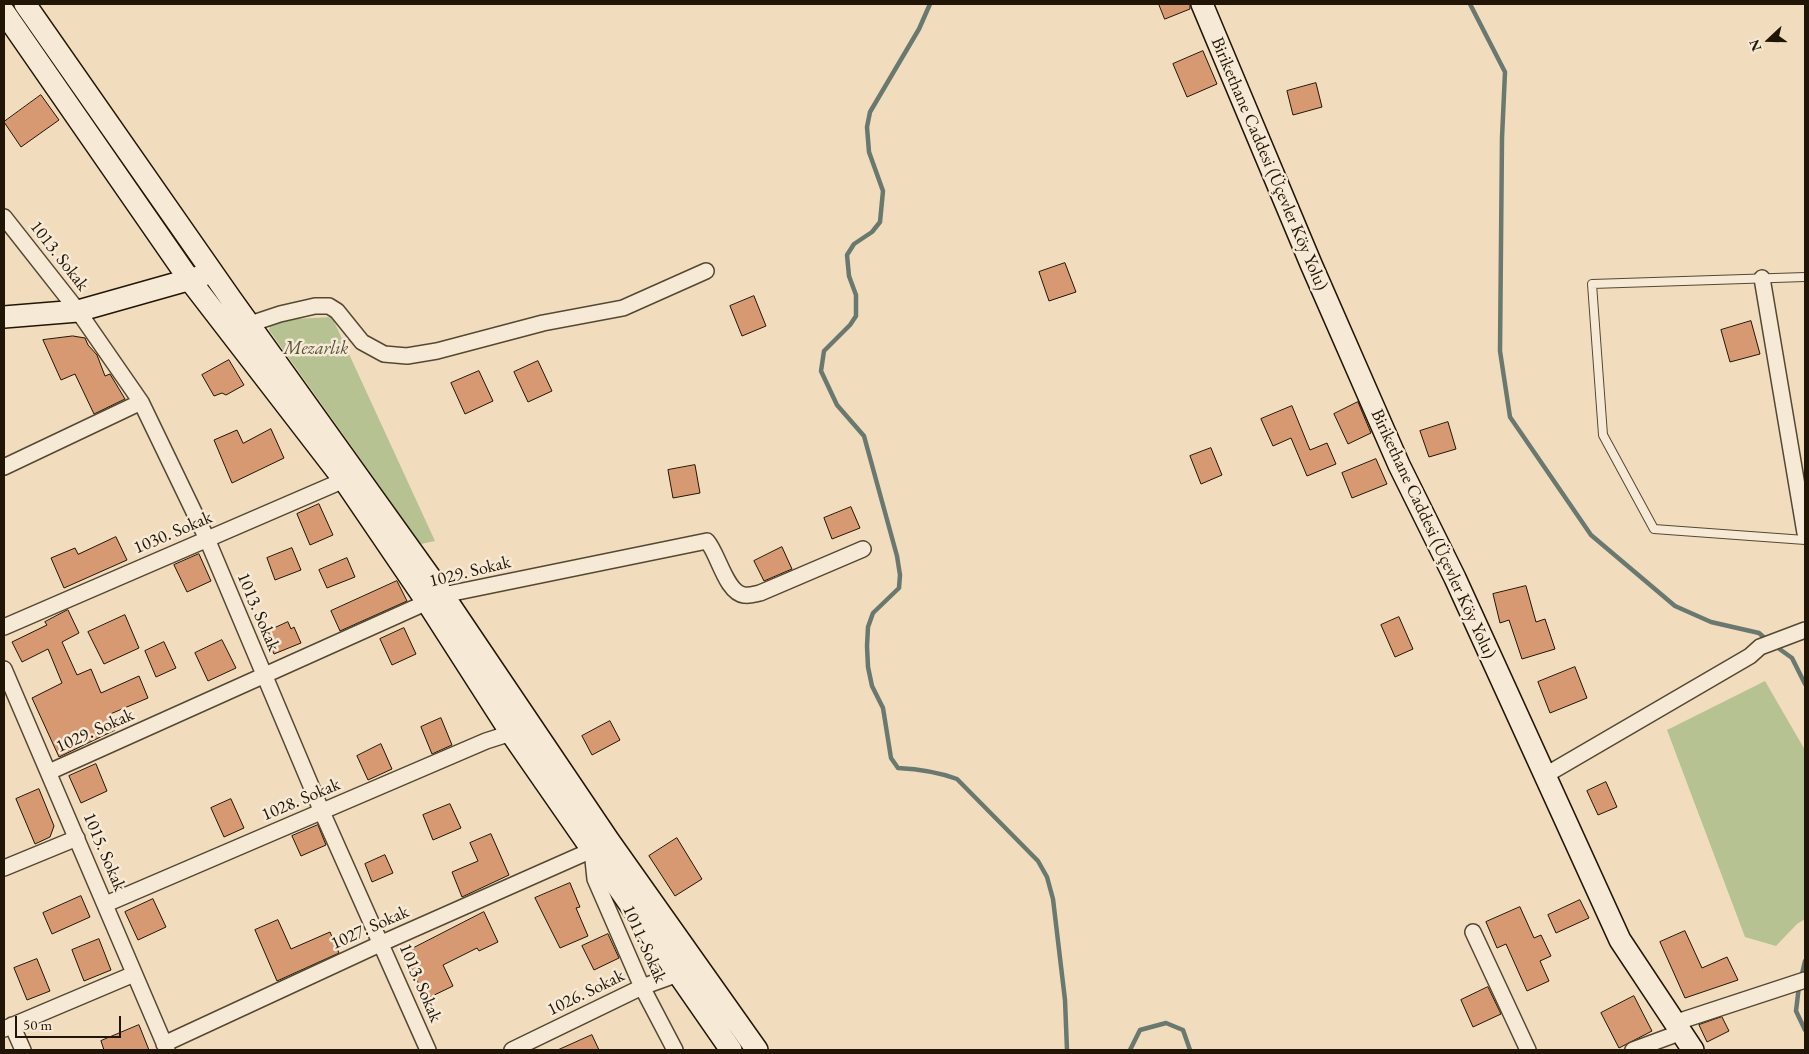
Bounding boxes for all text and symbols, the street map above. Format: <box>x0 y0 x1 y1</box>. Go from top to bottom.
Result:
north arrow <box>1744 15 1794 65</box>
street label: Birikethane Caddesi (Üçevler Köy Yolu) <box>1206 34 1332 294</box>
text: N <box>1745 37 1765 54</box>
street label: 1013. Sokak <box>25 217 93 295</box>
park label: Mezarlık <box>284 338 348 360</box>
street label: Birikethane Caddesi (Üçevler Köy Yolu) <box>1366 406 1500 662</box>
street label: 1030. Sokak <box>130 507 216 559</box>
street label: 1029. Sokak <box>427 551 513 593</box>
street label: 1013. Sokak <box>232 569 284 655</box>
street label: 1029. Sokak <box>53 704 137 758</box>
street label: 1028. Sokak <box>258 774 344 826</box>
street label: 1015. Sokak <box>78 809 130 895</box>
street label: 1027. Sokak <box>328 901 412 955</box>
street label: 1011. Sokak <box>617 902 671 986</box>
street label: 1013. Sokak <box>394 940 446 1026</box>
street label: 1026. Sokak <box>544 965 628 1021</box>
scale bar <box>18 1006 124 1038</box>
text: 50 m <box>23 1015 52 1034</box>

